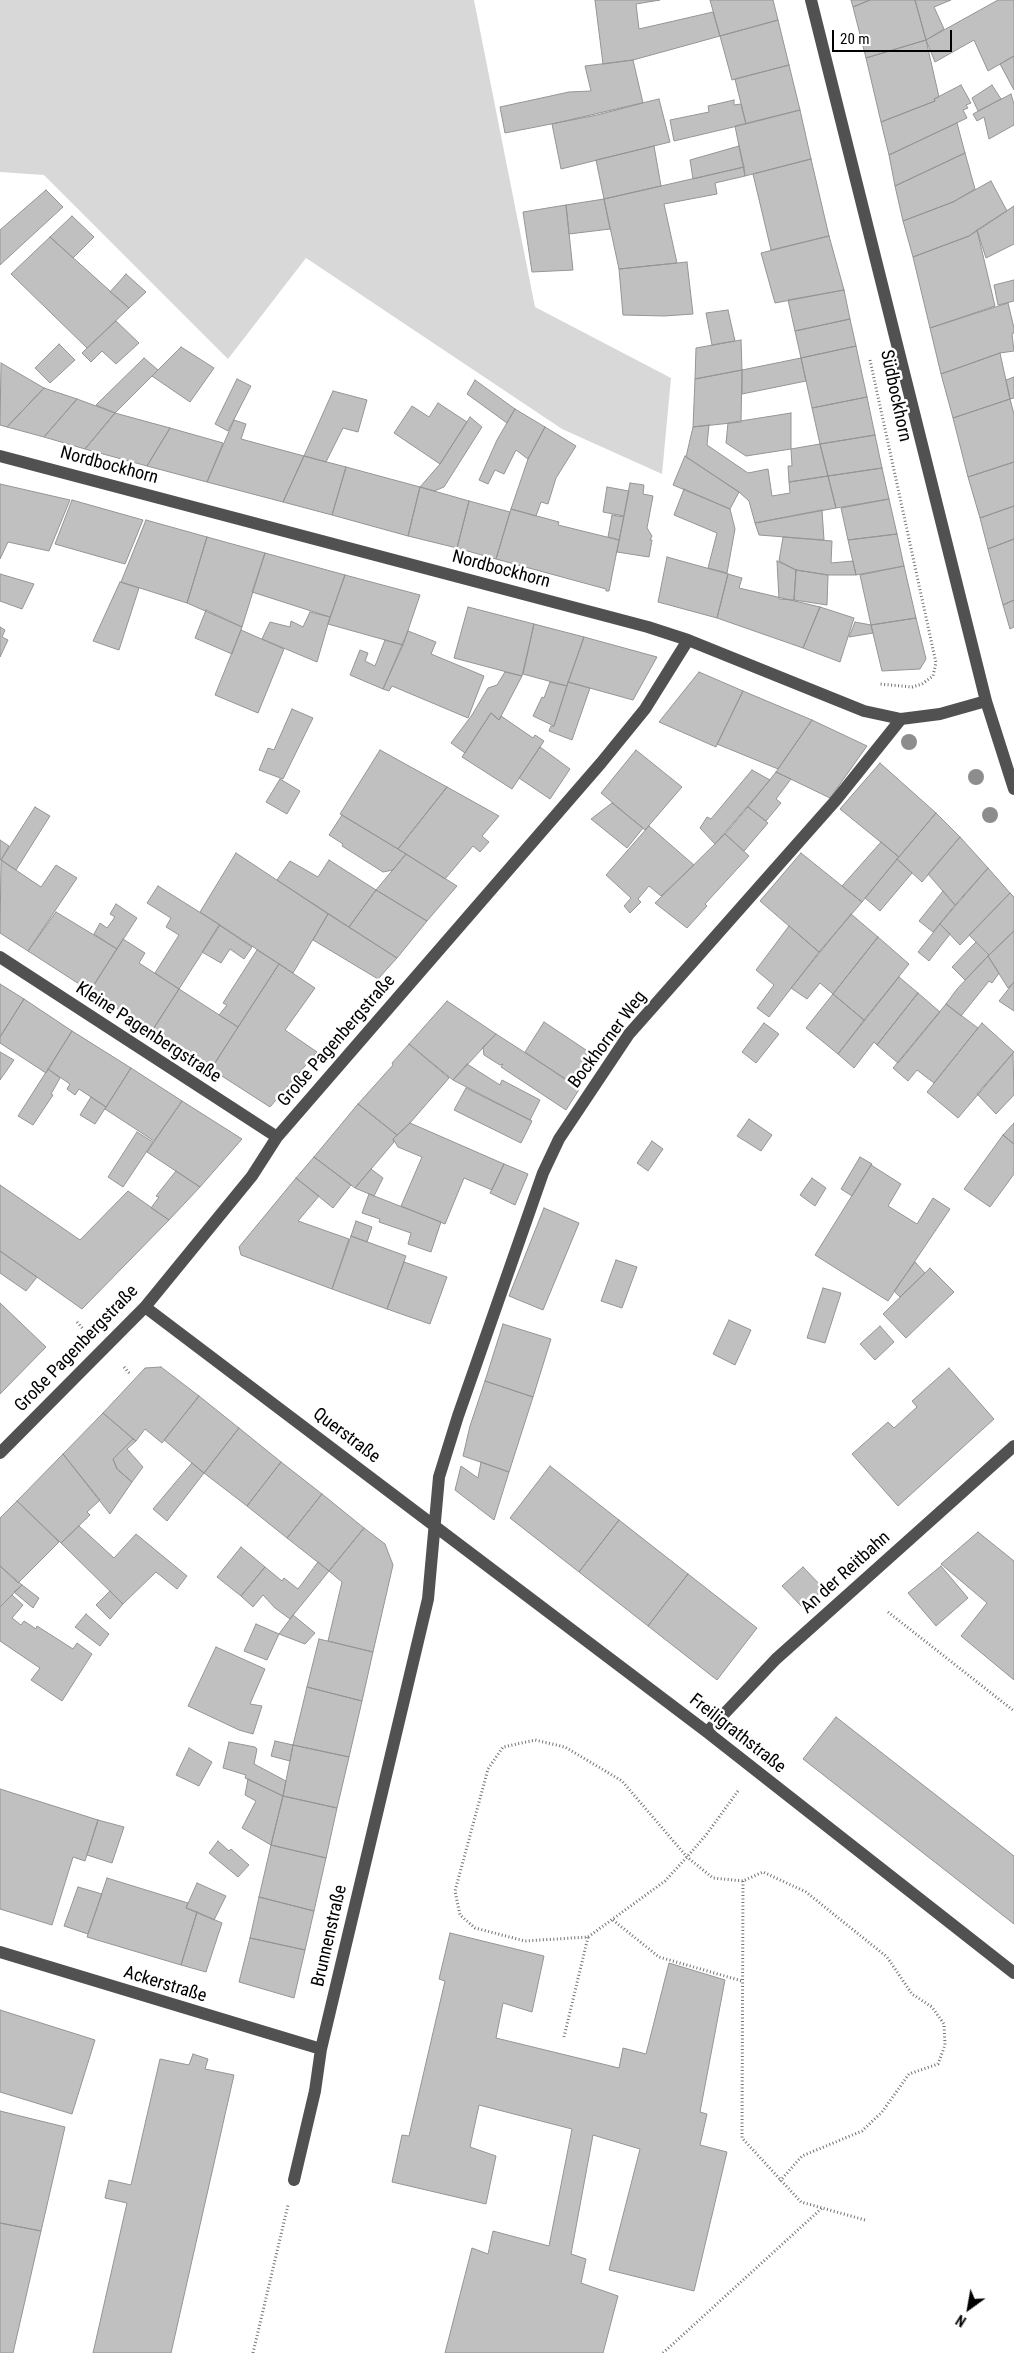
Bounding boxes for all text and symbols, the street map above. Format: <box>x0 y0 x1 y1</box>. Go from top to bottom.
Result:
scale bar <box>834 20 954 52</box>
text: 20 m <box>840 30 870 48</box>
street label: Südbockhorn <box>875 348 915 444</box>
street label: Nordbockhorn <box>58 443 160 489</box>
street label: Nordbockhorn <box>450 547 552 593</box>
street label: Große Pagenbergstraße <box>274 970 400 1112</box>
street label: Kleine Pagenbergstraße <box>71 978 225 1088</box>
street label: Bockhorner Weg <box>564 987 652 1093</box>
street label: Große Pagenbergstraße <box>11 1281 143 1417</box>
street label: Querstraße <box>308 1404 384 1468</box>
street label: An der Reitbahn <box>797 1527 895 1619</box>
street label: Freiligrathstraße <box>685 1690 789 1778</box>
street label: Brunnenstraße <box>308 1883 352 1989</box>
street label: Ackerstraße <box>121 1962 209 2008</box>
north arrow <box>944 2283 994 2333</box>
text: N <box>953 2312 969 2330</box>

